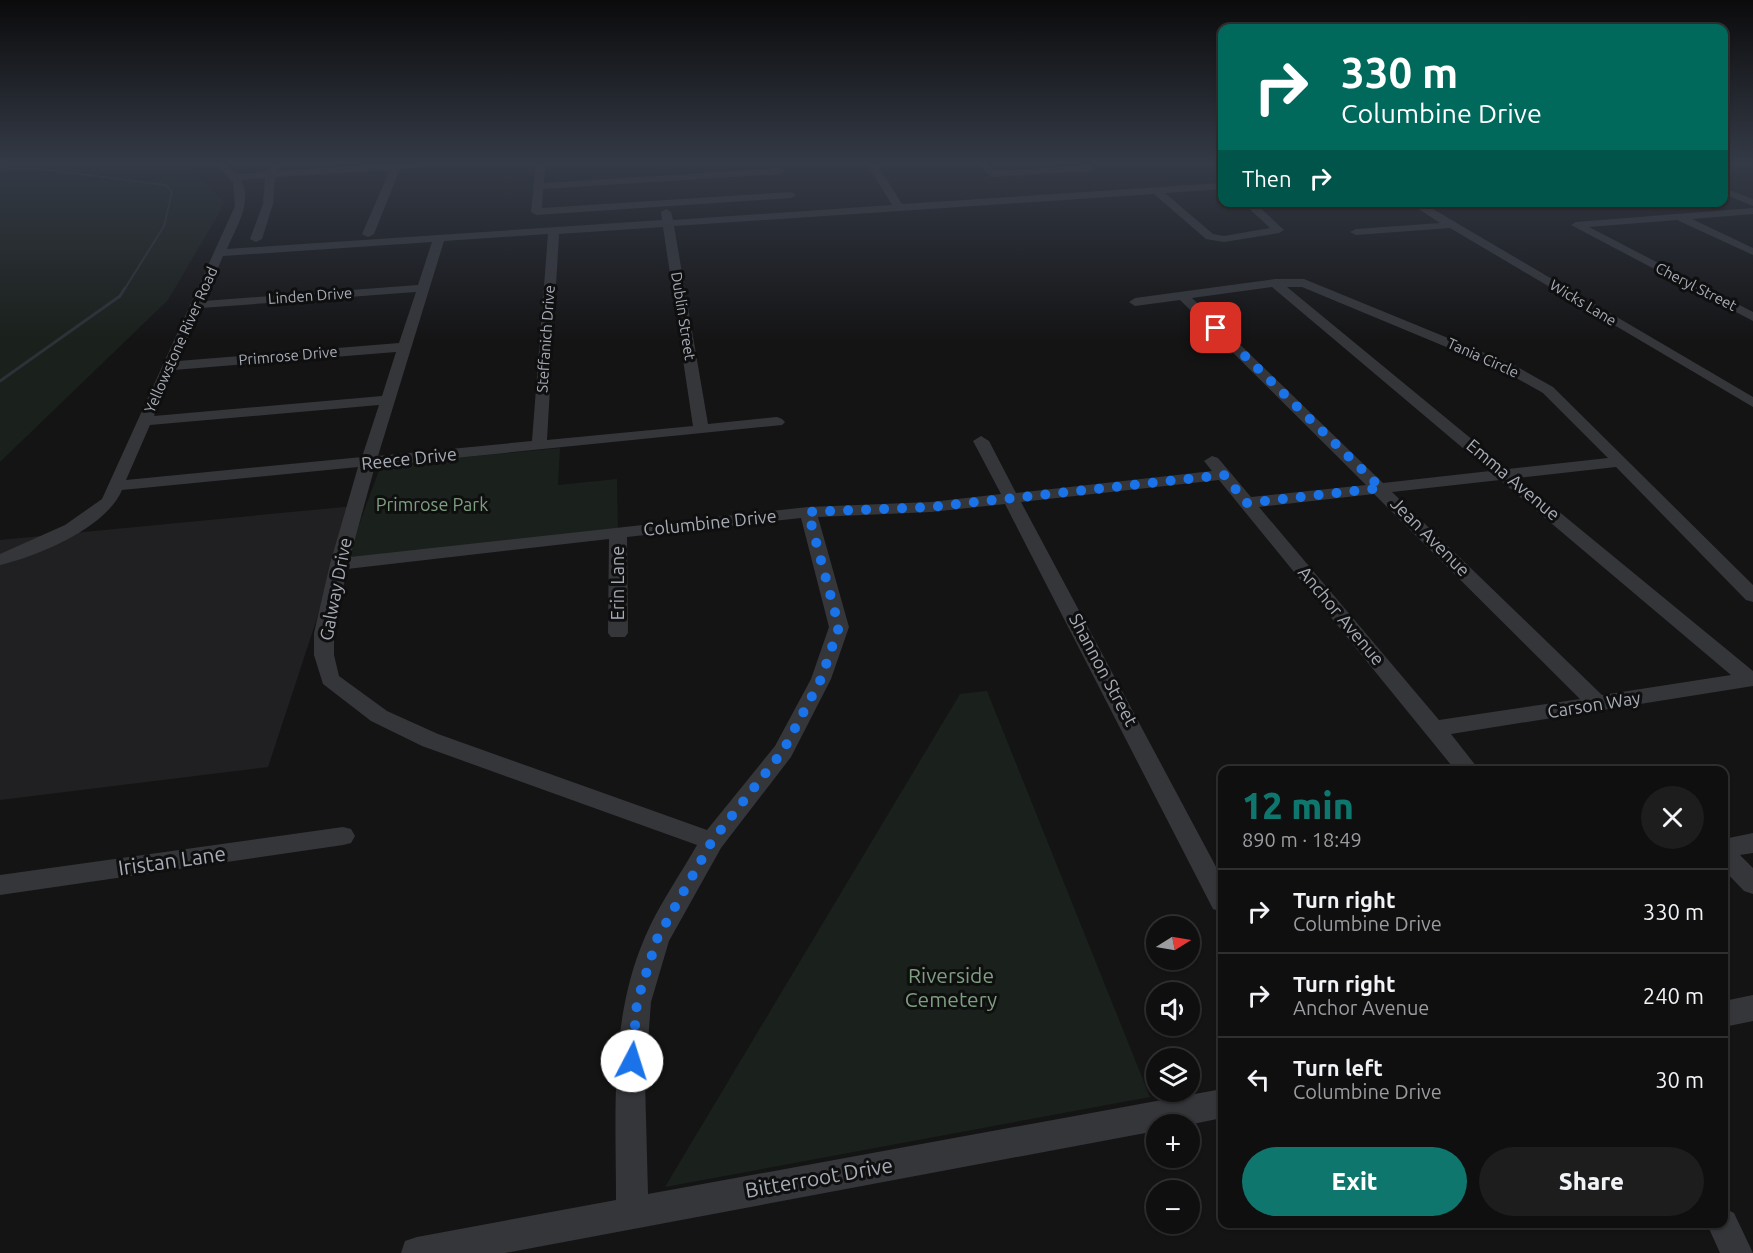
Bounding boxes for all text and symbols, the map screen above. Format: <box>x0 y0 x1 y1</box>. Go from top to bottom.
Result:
icon: right <box>1242 48 1320 126</box>
text: 330 m <box>1341 49 1458 96</box>
text: Columbine Drive <box>1341 98 1542 128</box>
icon: right <box>1304 162 1337 195</box>
text: Then <box>1242 166 1292 191</box>
street label: Cheryl Street <box>1653 259 1740 314</box>
street label: Yellowstone River Road <box>141 264 220 416</box>
street label: Dublin Street <box>668 270 699 361</box>
street label: Wicks Lane <box>1547 276 1620 329</box>
street label: Linden Drive <box>267 284 353 307</box>
street label: Steffanich Drive <box>533 285 558 393</box>
pin <box>1190 302 1241 353</box>
icon: arrive <box>1199 311 1232 344</box>
street label: Tania Circle <box>1445 334 1522 381</box>
street label: Primrose Drive <box>238 343 338 368</box>
street label: Emma Avenue <box>1463 435 1564 524</box>
street label: Reece Drive <box>360 443 458 473</box>
street label: Jean Avenue <box>1387 493 1474 580</box>
park label: Primrose Park <box>376 494 488 514</box>
street label: Columbine Drive <box>642 505 778 539</box>
street label: Galway Drive <box>315 536 355 642</box>
street label: Erin Lane <box>607 546 627 620</box>
street label: Anchor Avenue <box>1295 562 1389 669</box>
street label: Shannon Street <box>1066 610 1142 729</box>
street label: Carson Way <box>1546 687 1642 721</box>
text: 12 min <box>1242 785 1354 826</box>
button: close <box>1641 786 1704 849</box>
text: 890 m · 18:49 <box>1242 828 1362 851</box>
street label: Iristan Lane <box>116 841 227 879</box>
text: Turn right <box>1293 887 1395 912</box>
icon: right <box>1242 895 1275 928</box>
text: 330 m <box>1643 899 1704 924</box>
text: Columbine Drive <box>1293 912 1442 935</box>
north arrow <box>1146 916 1200 970</box>
map controls <box>1146 916 1200 1234</box>
park label: Riverside Cemetery <box>905 963 997 1011</box>
text: Turn right <box>1293 971 1395 996</box>
icon: right <box>1242 979 1275 1012</box>
button: sound <box>1146 982 1200 1036</box>
text: 240 m <box>1643 983 1704 1008</box>
text: Anchor Avenue <box>1293 996 1429 1019</box>
position arrow <box>600 1029 664 1093</box>
button: layers <box>1146 1048 1200 1102</box>
text: Turn left <box>1293 1055 1383 1080</box>
icon: left <box>1242 1063 1275 1096</box>
text: 30 m <box>1655 1067 1704 1092</box>
text: Columbine Drive <box>1293 1080 1442 1103</box>
button: + <box>1146 1114 1200 1168</box>
button: Exit <box>1242 1147 1467 1216</box>
button: Share <box>1479 1147 1704 1216</box>
street label: Bitterroot Drive <box>743 1152 895 1202</box>
button: − <box>1146 1180 1200 1234</box>

